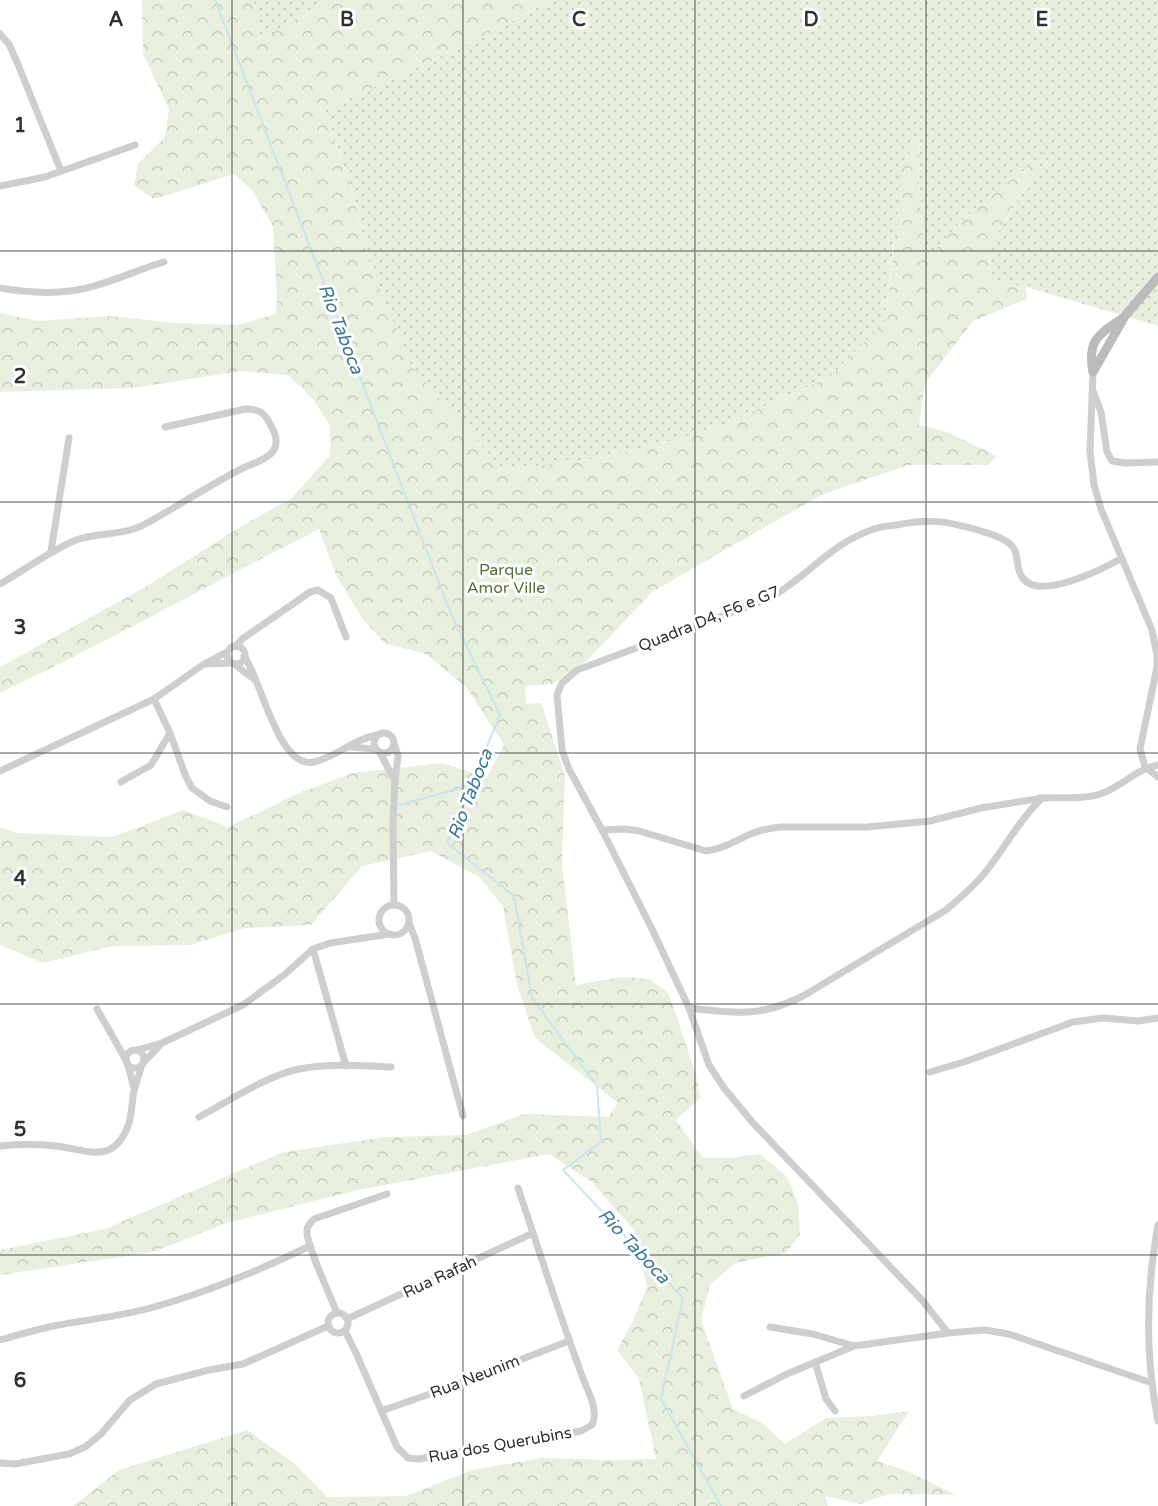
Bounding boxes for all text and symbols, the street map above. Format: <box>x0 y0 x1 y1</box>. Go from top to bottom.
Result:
text: A <box>109 8 124 32</box>
text: B <box>340 8 354 32</box>
text: C <box>572 8 586 32</box>
text: D <box>803 8 819 32</box>
text: E <box>1036 8 1049 32</box>
text: 1 <box>14 114 26 138</box>
water label: Rio Taboca <box>314 281 369 378</box>
text: 2 <box>14 365 26 389</box>
park label: Parque Amor Ville <box>467 560 545 598</box>
street label: Quadra D4, F6 e G7 <box>635 582 783 656</box>
text: 3 <box>14 616 26 640</box>
water label: Rio Taboca <box>443 745 498 842</box>
text: 4 <box>14 867 27 891</box>
text: 5 <box>14 1118 26 1142</box>
water label: Rio Taboca <box>594 1204 675 1289</box>
street label: Rua Rafah <box>400 1251 480 1303</box>
street label: Rua Neunim <box>427 1351 523 1403</box>
text: 6 <box>14 1369 26 1393</box>
street label: Rua dos Querubins <box>427 1423 573 1467</box>

